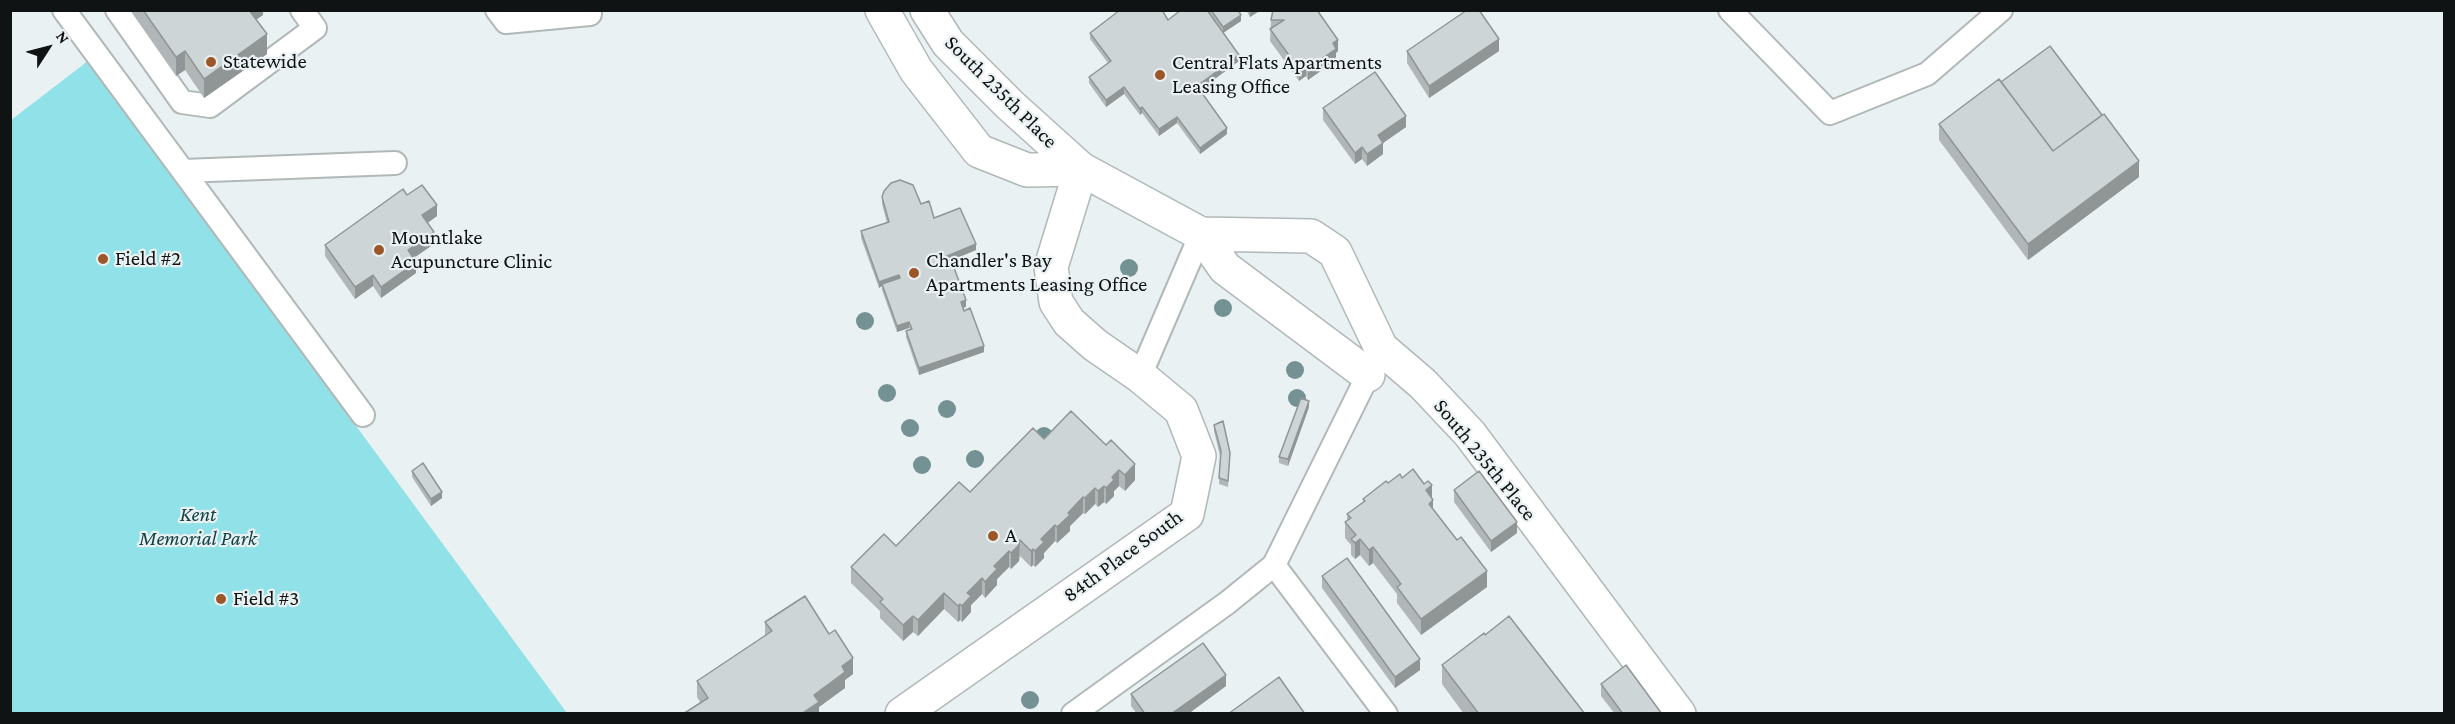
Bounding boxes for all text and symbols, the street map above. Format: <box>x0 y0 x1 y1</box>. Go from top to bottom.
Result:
north arrow <box>18 18 78 78</box>
text: N <box>53 28 73 47</box>
street label: South 235th Place <box>939 30 1063 154</box>
place label: Statewide <box>223 49 307 75</box>
place label: Central Flats Apartments Leasing Office <box>1172 50 1382 100</box>
marker: Statewide <box>204 55 218 69</box>
marker: Central Flats Apartments Leasing Office <box>1153 68 1167 82</box>
place label: Mountlake Acupuncture Clinic <box>391 225 552 275</box>
marker: Mountlake Acupuncture Clinic <box>372 243 386 257</box>
place label: Field #2 <box>115 246 181 272</box>
place label: Chandler's Bay Apartments Leasing Office <box>926 248 1147 298</box>
marker: Field #2 <box>96 252 110 266</box>
marker: Chandler's Bay Apartments Leasing Office <box>907 266 921 280</box>
street label: South 235th Place <box>1428 394 1542 526</box>
park label: Kent Memorial Park <box>139 502 257 552</box>
street label: 84th Place South <box>1058 504 1188 608</box>
place label: A <box>1005 523 1017 549</box>
marker: A <box>986 529 1000 543</box>
place label: Field #3 <box>233 586 299 612</box>
marker: Field #3 <box>214 592 228 606</box>

